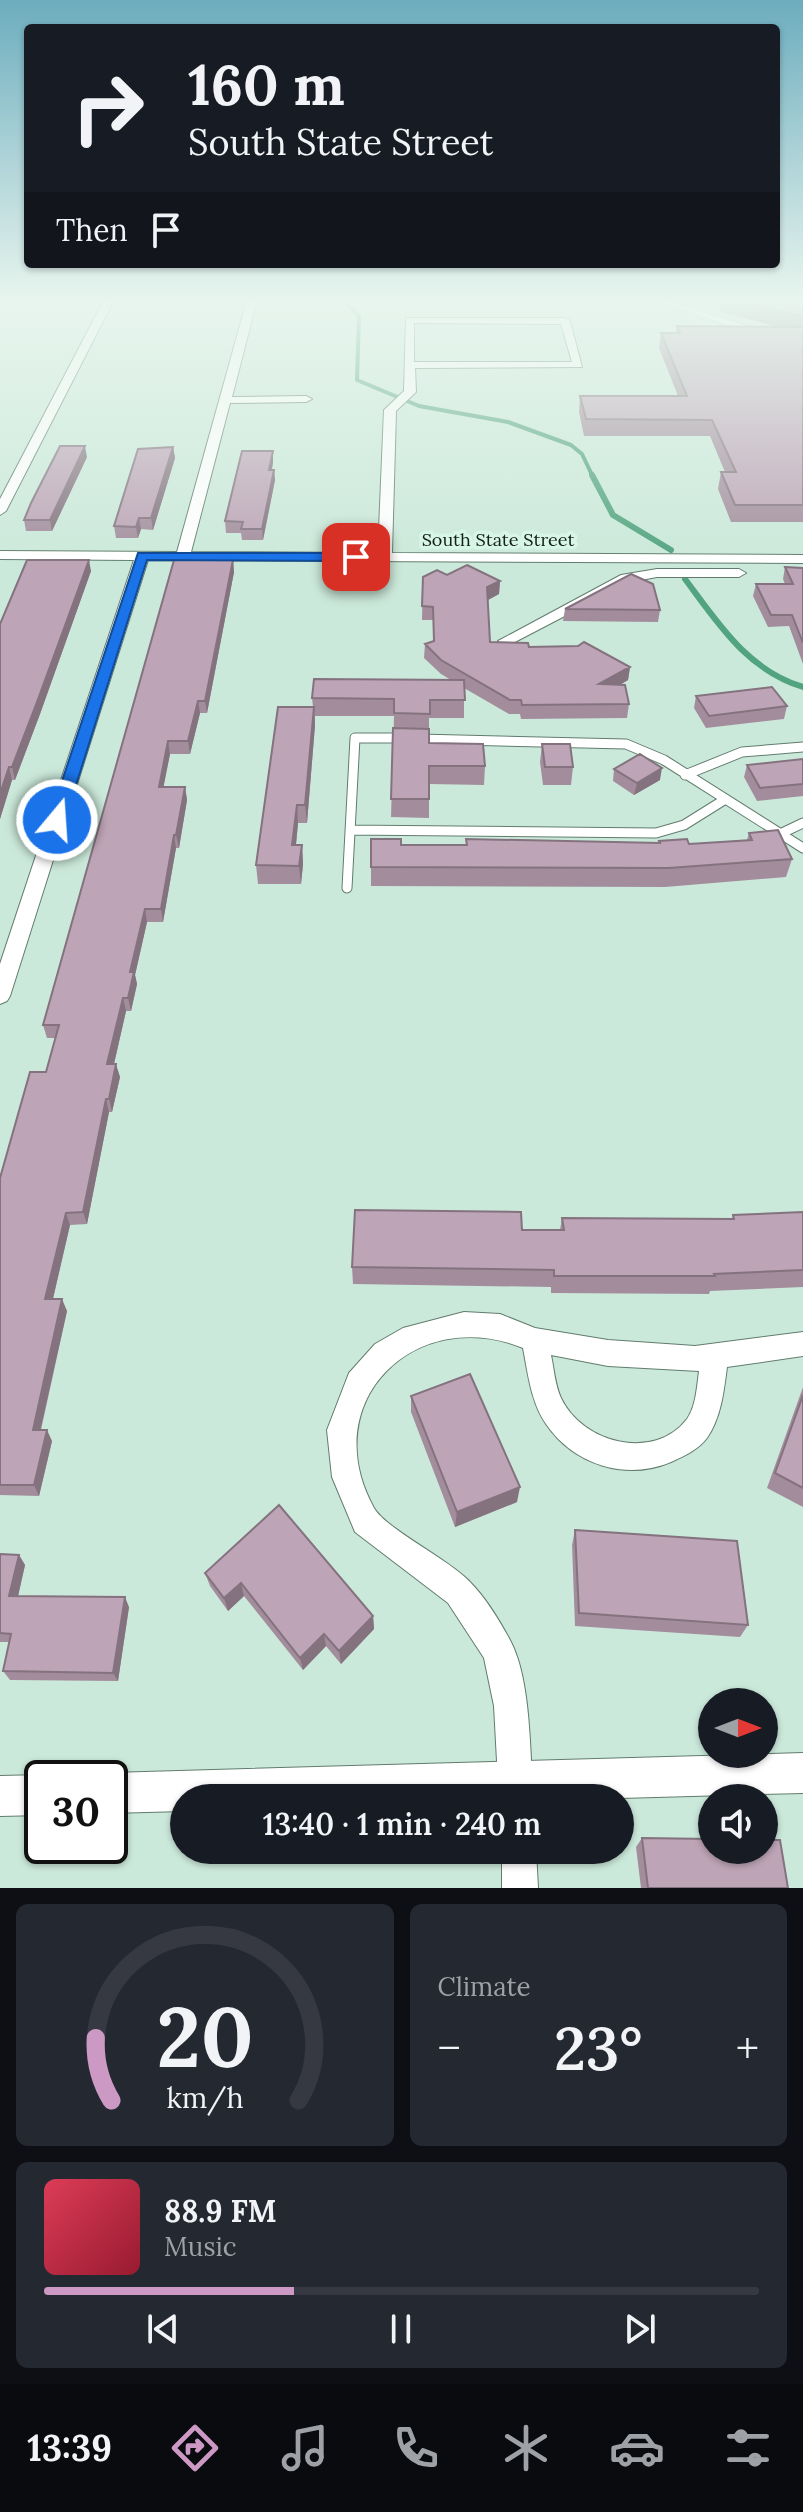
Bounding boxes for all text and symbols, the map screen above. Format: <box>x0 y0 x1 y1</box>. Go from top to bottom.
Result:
text: 160 m <box>188 49 345 120</box>
icon: right <box>56 56 160 160</box>
text: South State Street <box>188 119 493 165</box>
icon: arrive <box>144 208 188 252</box>
text: Then <box>56 211 128 249</box>
pin <box>322 523 390 591</box>
street label: South State Street <box>422 528 574 551</box>
icon: arrive <box>334 535 378 579</box>
position arrow <box>15 778 99 862</box>
north arrow <box>698 1688 778 1768</box>
map controls <box>698 1688 778 1864</box>
speed limit sign: 30 <box>24 1760 128 1864</box>
button: sound <box>698 1784 778 1864</box>
text: 13:40 · 1 min · 240 m <box>263 1805 541 1843</box>
text: Climate <box>438 1970 531 2003</box>
text: 20 <box>156 1983 253 2090</box>
text: 23° <box>554 2010 643 2086</box>
text: − <box>438 2020 461 2076</box>
text: + <box>736 2020 759 2076</box>
text: km/h <box>166 2079 243 2116</box>
text: 88.9 FM <box>164 2192 277 2230</box>
text: Music <box>164 2230 237 2263</box>
icon: previous <box>141 2307 185 2351</box>
icon: pause <box>379 2307 423 2351</box>
icon: next <box>618 2307 662 2351</box>
icon: directions <box>167 2420 223 2476</box>
icon: music <box>277 2420 333 2476</box>
icon: phone <box>388 2420 444 2476</box>
icon: climate <box>498 2420 554 2476</box>
icon: car <box>609 2420 665 2476</box>
icon: filters <box>720 2420 776 2476</box>
text: 13:39 <box>27 2425 112 2471</box>

